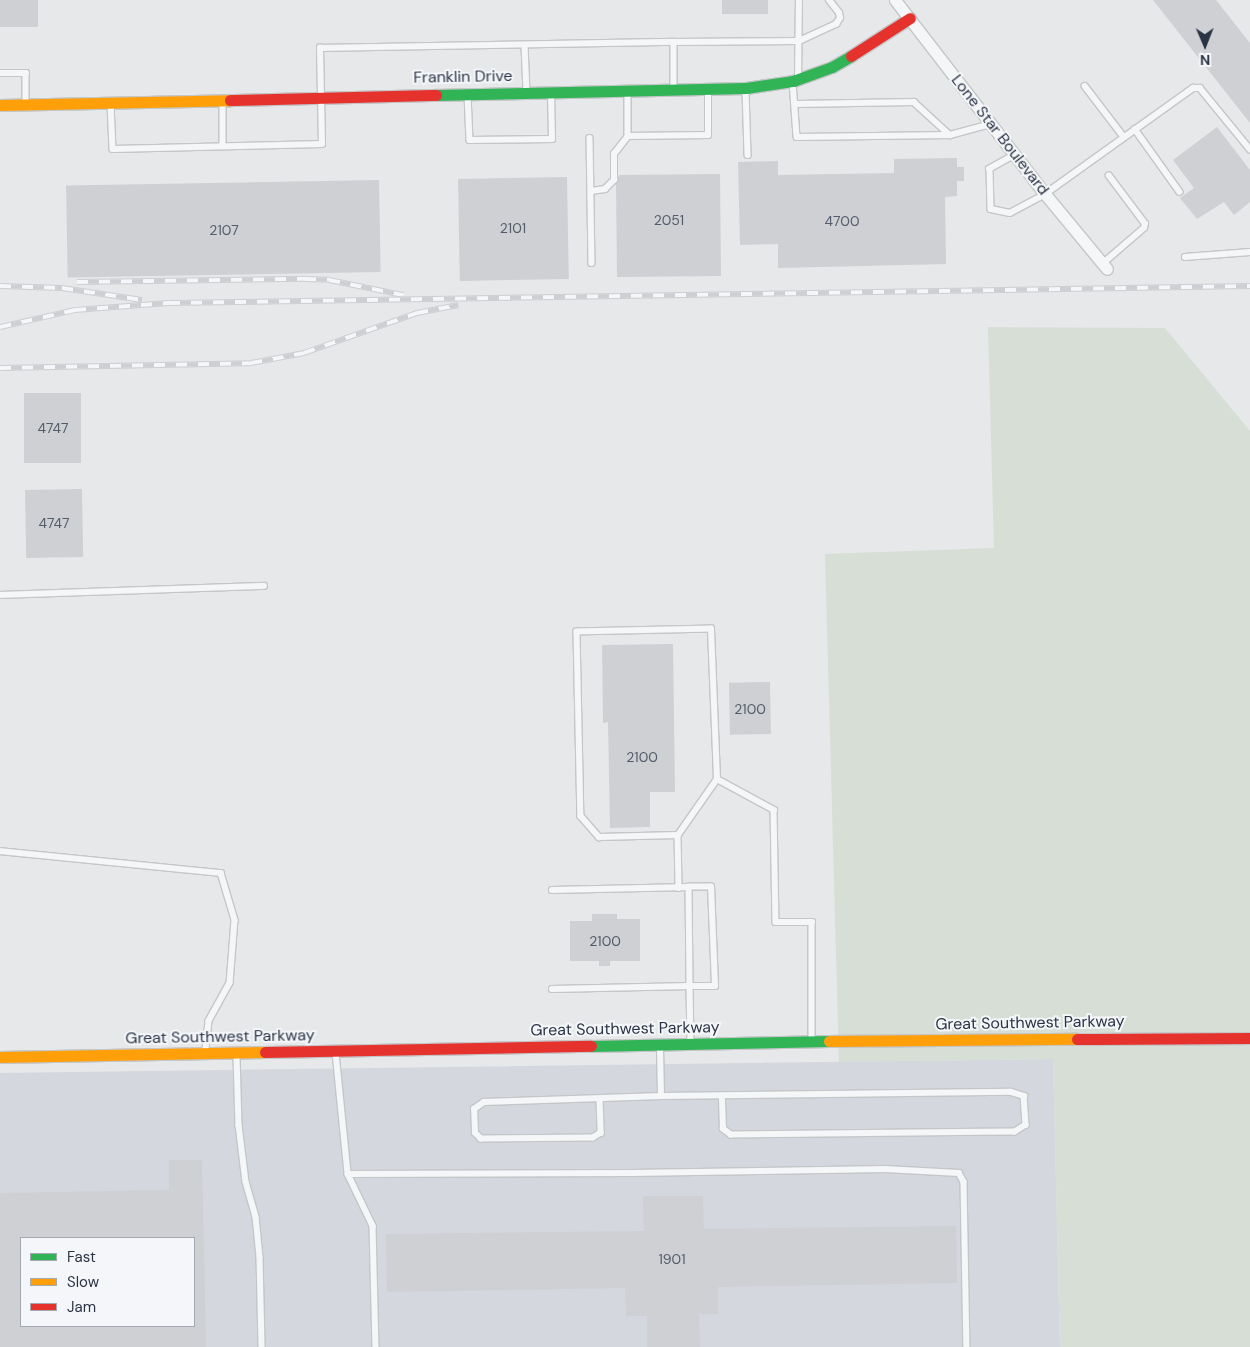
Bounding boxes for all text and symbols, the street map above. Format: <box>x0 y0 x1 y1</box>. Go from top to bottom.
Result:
north arrow <box>1180 20 1230 70</box>
text: N <box>1200 51 1211 69</box>
street label: Franklin Drive <box>413 67 513 87</box>
street label: Lone Star Boulevard <box>947 71 1053 199</box>
house number: 2051 <box>654 212 684 228</box>
house number: 4700 <box>825 213 859 229</box>
house number: 2101 <box>500 220 526 236</box>
house number: 2107 <box>209 222 239 238</box>
house number: 4747 <box>37 420 69 436</box>
house number: 4747 <box>38 515 70 531</box>
house number: 2100 <box>734 701 766 717</box>
house number: 2100 <box>626 749 658 765</box>
house number: 2100 <box>589 933 621 949</box>
street label: Great Southwest Parkway <box>935 1012 1125 1034</box>
street label: Great Southwest Parkway <box>530 1018 720 1040</box>
street label: Great Southwest Parkway <box>125 1026 315 1048</box>
legend <box>20 1237 195 1327</box>
text: Fast <box>67 1247 96 1267</box>
house number: 1901 <box>658 1251 686 1267</box>
text: Slow <box>67 1272 99 1292</box>
text: Jam <box>67 1297 96 1317</box>

